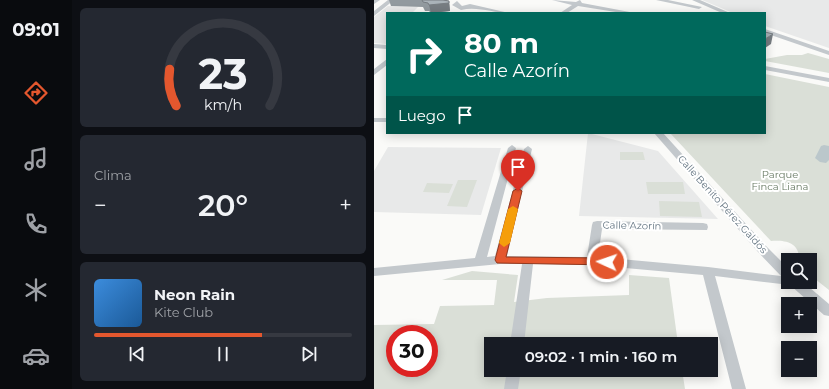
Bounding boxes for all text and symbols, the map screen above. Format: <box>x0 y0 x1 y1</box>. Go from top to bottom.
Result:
text: 09:01 <box>12 19 60 41</box>
text: 80 m <box>464 26 539 60</box>
icon: right <box>398 28 450 80</box>
text: 23 <box>198 48 248 98</box>
text: Calle Azorín <box>464 60 570 82</box>
icon: directions <box>22 79 50 107</box>
text: km/h <box>204 95 242 113</box>
icon: arrive <box>454 104 476 126</box>
text: Luego <box>398 106 446 125</box>
icon: music <box>22 145 50 173</box>
pin <box>501 150 535 191</box>
street label: Calle Benito Pérez Galdós <box>675 153 770 256</box>
icon: arrive <box>507 156 529 178</box>
text: Clima <box>94 167 132 183</box>
park label: Parque Finca Liana <box>751 168 809 193</box>
text: 20° <box>198 187 248 224</box>
text: − <box>94 192 107 219</box>
text: + <box>339 192 352 219</box>
icon: phone <box>22 210 50 238</box>
street label: Calle Azorín <box>602 218 661 233</box>
position arrow <box>586 241 628 283</box>
map controls <box>781 253 817 377</box>
button: search <box>781 253 817 289</box>
icon: climate <box>22 276 50 304</box>
text: Neon Rain <box>154 285 235 304</box>
button: + <box>781 297 817 333</box>
text: Kite Club <box>154 304 213 320</box>
speed limit sign: 30 <box>386 325 438 377</box>
button: − <box>781 341 817 377</box>
icon: car <box>22 342 50 370</box>
icon: previous <box>126 343 148 365</box>
icon: pause <box>212 343 234 365</box>
icon: next <box>298 343 320 365</box>
text: 09:02 · 1 min · 160 m <box>525 347 677 366</box>

